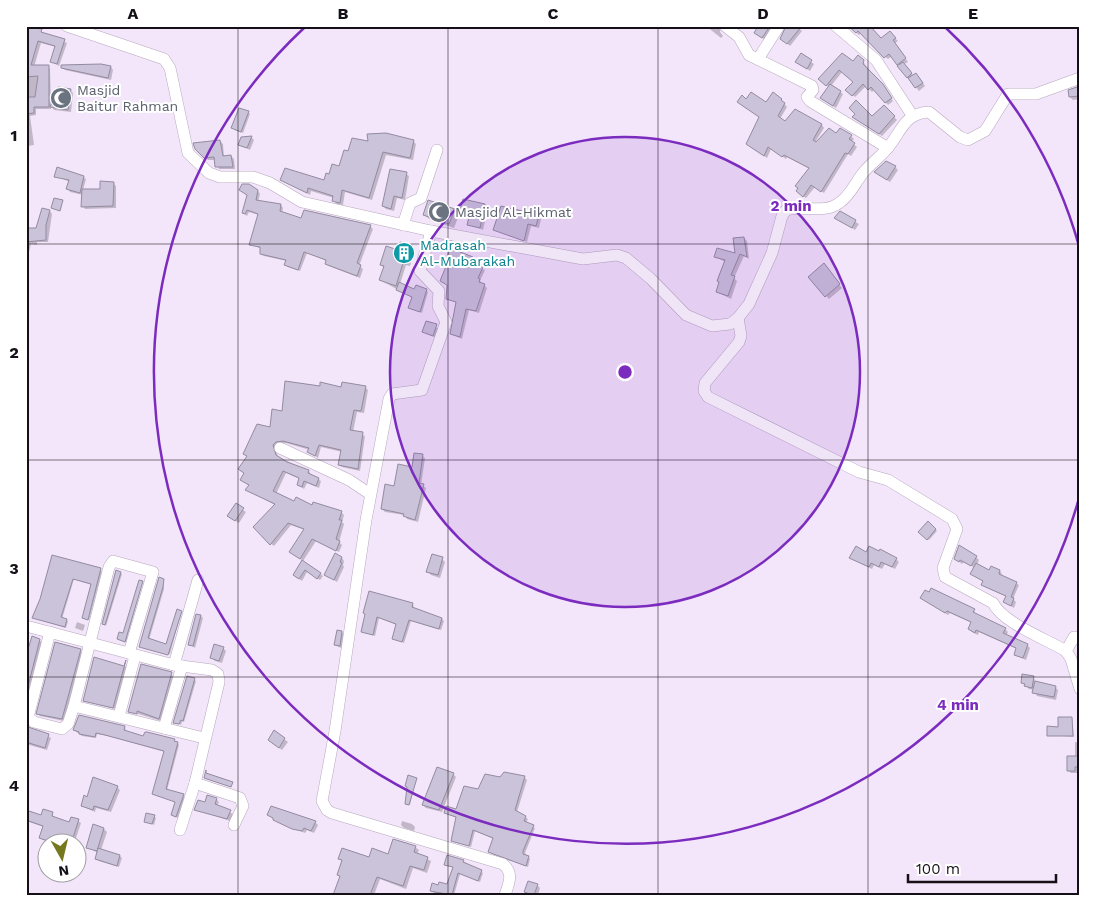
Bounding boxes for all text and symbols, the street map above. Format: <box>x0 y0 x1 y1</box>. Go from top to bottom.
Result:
text: A <box>128 4 139 23</box>
text: B <box>338 4 349 23</box>
text: C <box>548 4 559 23</box>
text: D <box>757 4 769 23</box>
text: E <box>968 4 978 23</box>
place label: Masjid Baitur Rahman <box>77 82 178 114</box>
mosque icon: Masjid Baitur Rahman <box>49 86 73 110</box>
text: 1 <box>11 126 17 145</box>
text: 2 min <box>770 197 812 215</box>
mosque icon: Masjid Al-Hikmat <box>427 200 451 224</box>
place label: Masjid Al-Hikmat <box>455 204 572 220</box>
place label: Madrasah Al-Mubarakah <box>420 237 515 269</box>
building icon: Madrasah Al-Mubarakah <box>392 241 416 265</box>
text: 2 <box>9 343 19 362</box>
centre of rings <box>616 363 634 381</box>
text: 3 <box>9 559 19 578</box>
text: 4 min <box>937 696 979 714</box>
text: 4 <box>9 776 19 795</box>
north arrow <box>38 834 88 884</box>
scale bar <box>908 851 1056 883</box>
text: 100 m <box>916 860 960 878</box>
text: N <box>58 862 70 880</box>

